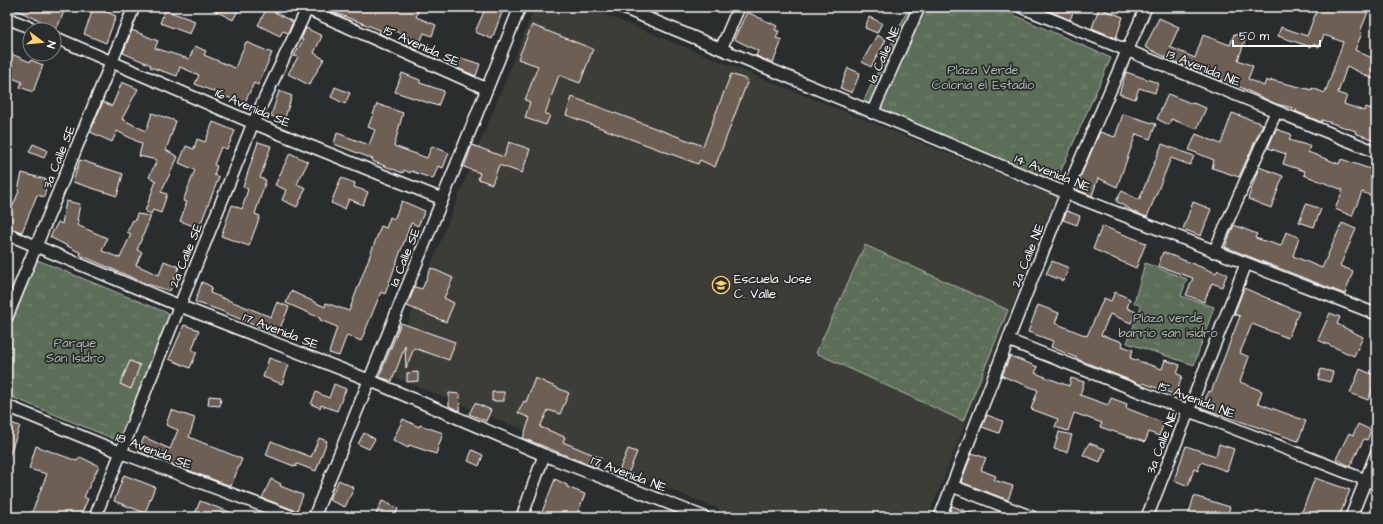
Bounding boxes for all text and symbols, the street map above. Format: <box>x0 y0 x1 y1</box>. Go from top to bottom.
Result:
street label: 15 Avenida SE <box>381 21 463 71</box>
north arrow <box>22 22 62 62</box>
street label: 1a Calle NE <box>863 22 905 86</box>
scale bar <box>1233 22 1320 48</box>
text: 50 m <box>1239 28 1270 45</box>
text: N <box>43 39 59 50</box>
street label: 13 Avenida NE <box>1164 45 1244 91</box>
park label: Plaza Verde Colonia el Estadio <box>932 61 1035 94</box>
street label: 16 Avenida SE <box>212 84 293 132</box>
street label: 3a Calle SE <box>38 123 80 192</box>
street label: 14 Avenida NE <box>1012 149 1094 196</box>
street label: 2a Calle SE <box>165 220 207 290</box>
street label: 2a Calle NE <box>1007 221 1049 290</box>
street label: 1a Calle SE <box>385 225 425 289</box>
place label: Escuela José C. Valle <box>734 270 812 303</box>
school or university icon: Escuela José C. Valle <box>711 275 731 295</box>
street label: 17 Avenida SE <box>240 308 321 354</box>
park label: Plaza verde barrio san isidro <box>1118 309 1218 342</box>
park label: Parque San Isidro <box>46 334 105 367</box>
street label: 15 Avenida NE <box>1156 377 1238 423</box>
street label: 3a Calle NE <box>1142 408 1182 477</box>
street label: 18 Avenida SE <box>113 428 195 474</box>
street label: 17 Avenida NE <box>588 451 669 497</box>

